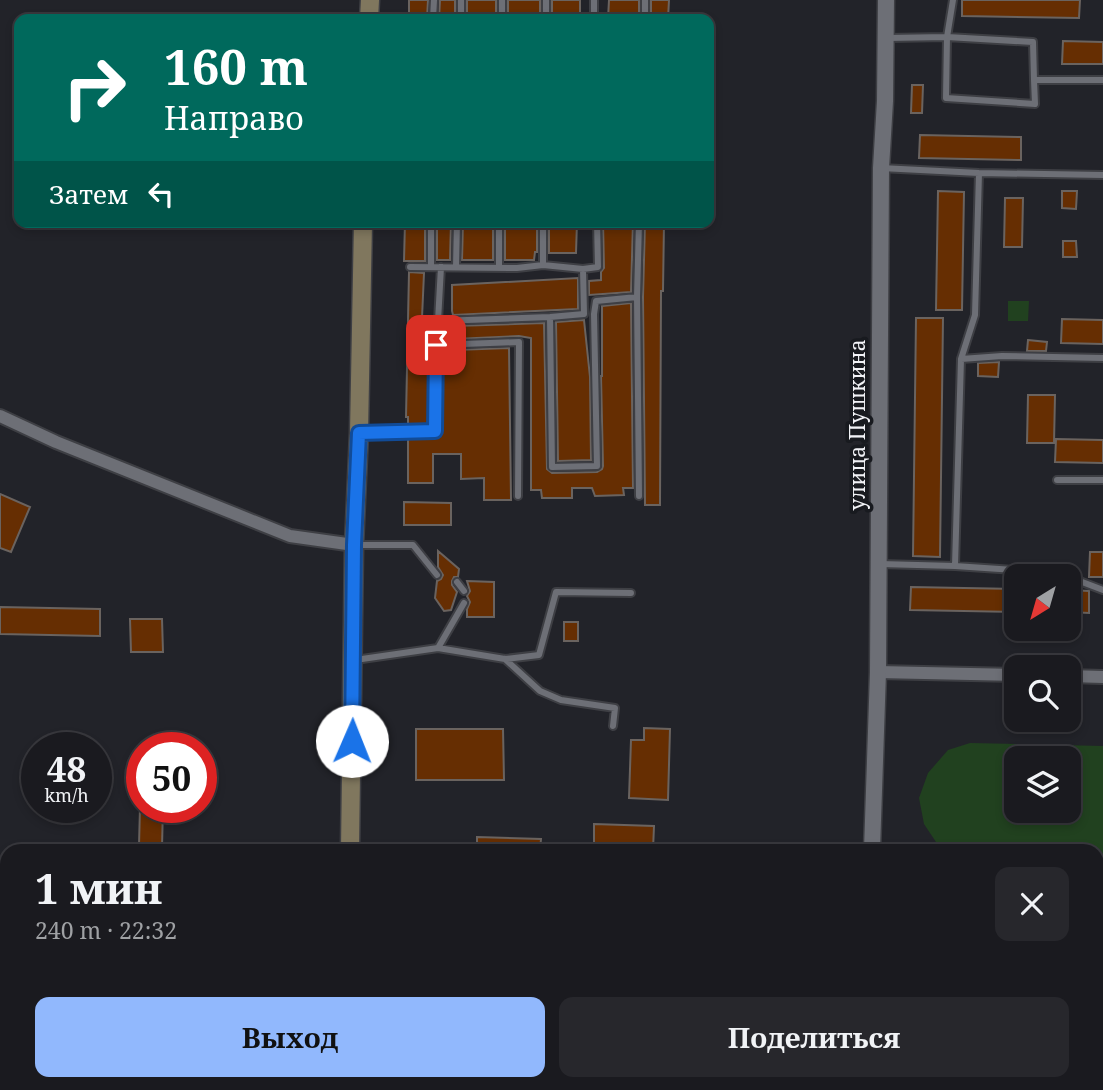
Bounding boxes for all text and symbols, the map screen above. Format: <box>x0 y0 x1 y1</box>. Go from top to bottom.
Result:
text: 160 m <box>164 33 308 99</box>
icon: right <box>49 42 140 133</box>
text: Направо <box>164 96 304 139</box>
icon: left <box>142 175 180 213</box>
text: Затем <box>49 176 128 212</box>
pin <box>406 315 466 375</box>
icon: arrive <box>417 326 455 364</box>
street label: улица Пушкина <box>843 339 871 511</box>
north arrow <box>1004 564 1082 640</box>
map controls <box>1004 564 1081 823</box>
button: search <box>1004 655 1081 732</box>
position arrow <box>315 704 389 778</box>
speed limit sign: 50 <box>126 732 217 823</box>
text: 48 <box>47 745 86 792</box>
button: layers <box>1004 746 1081 823</box>
text: km/h <box>44 783 89 807</box>
text: 1 мин <box>35 859 162 916</box>
button: close <box>995 867 1069 941</box>
text: 240 m · 22:32 <box>35 914 177 946</box>
button: Выход <box>35 997 545 1077</box>
button: Поделиться <box>559 997 1069 1077</box>

